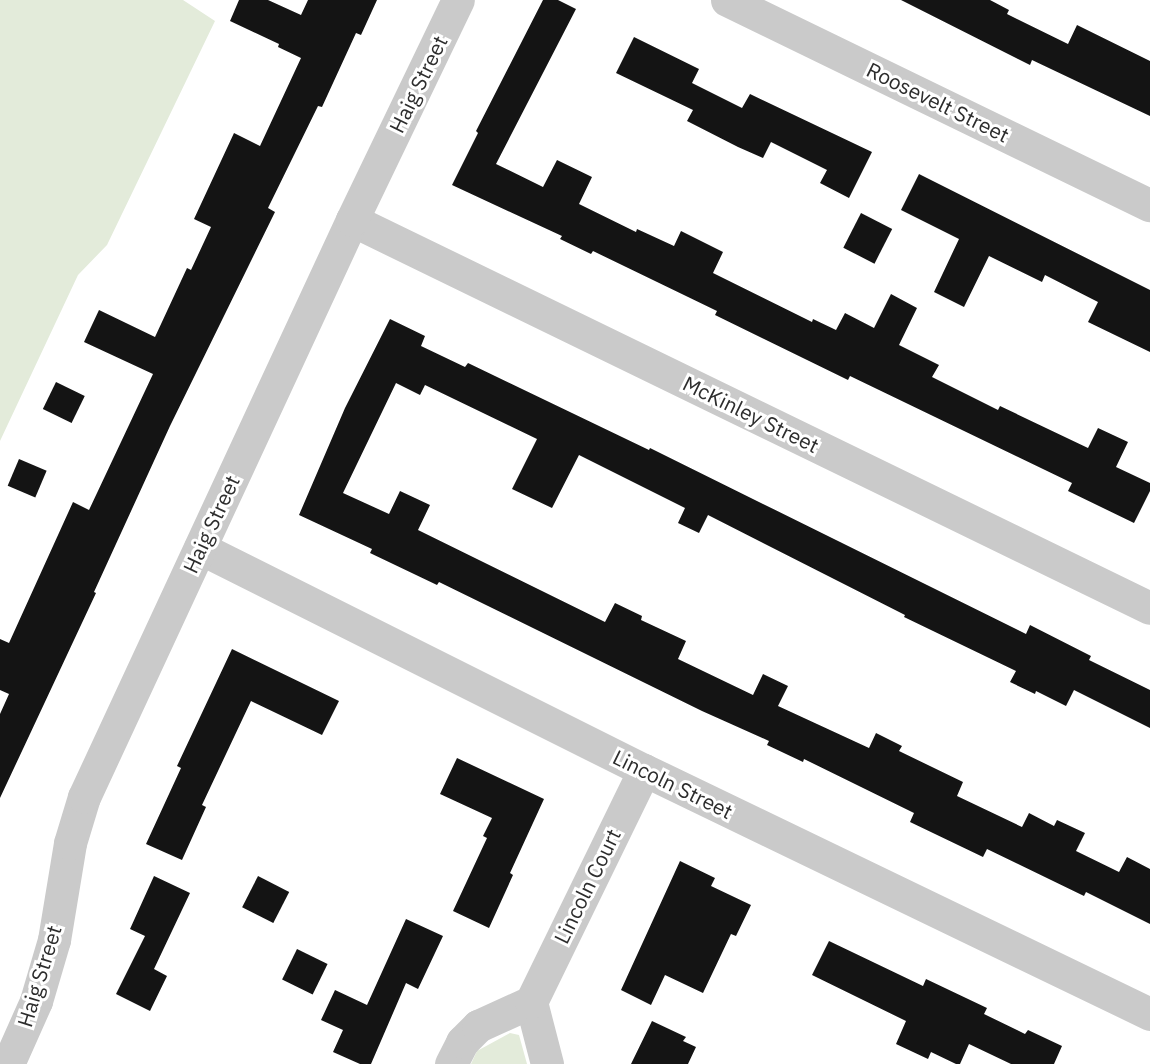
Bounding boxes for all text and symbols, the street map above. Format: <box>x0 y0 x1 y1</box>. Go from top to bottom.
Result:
street label: Haig Street <box>384 31 452 137</box>
street label: Roosevelt Street <box>863 57 1013 147</box>
street label: McKinley Street <box>679 370 823 458</box>
street label: Haig Street <box>177 471 245 577</box>
street label: Lincoln Street <box>609 744 737 824</box>
street label: Lincoln Court <box>548 825 626 947</box>
street label: Haig Street <box>12 922 66 1030</box>

